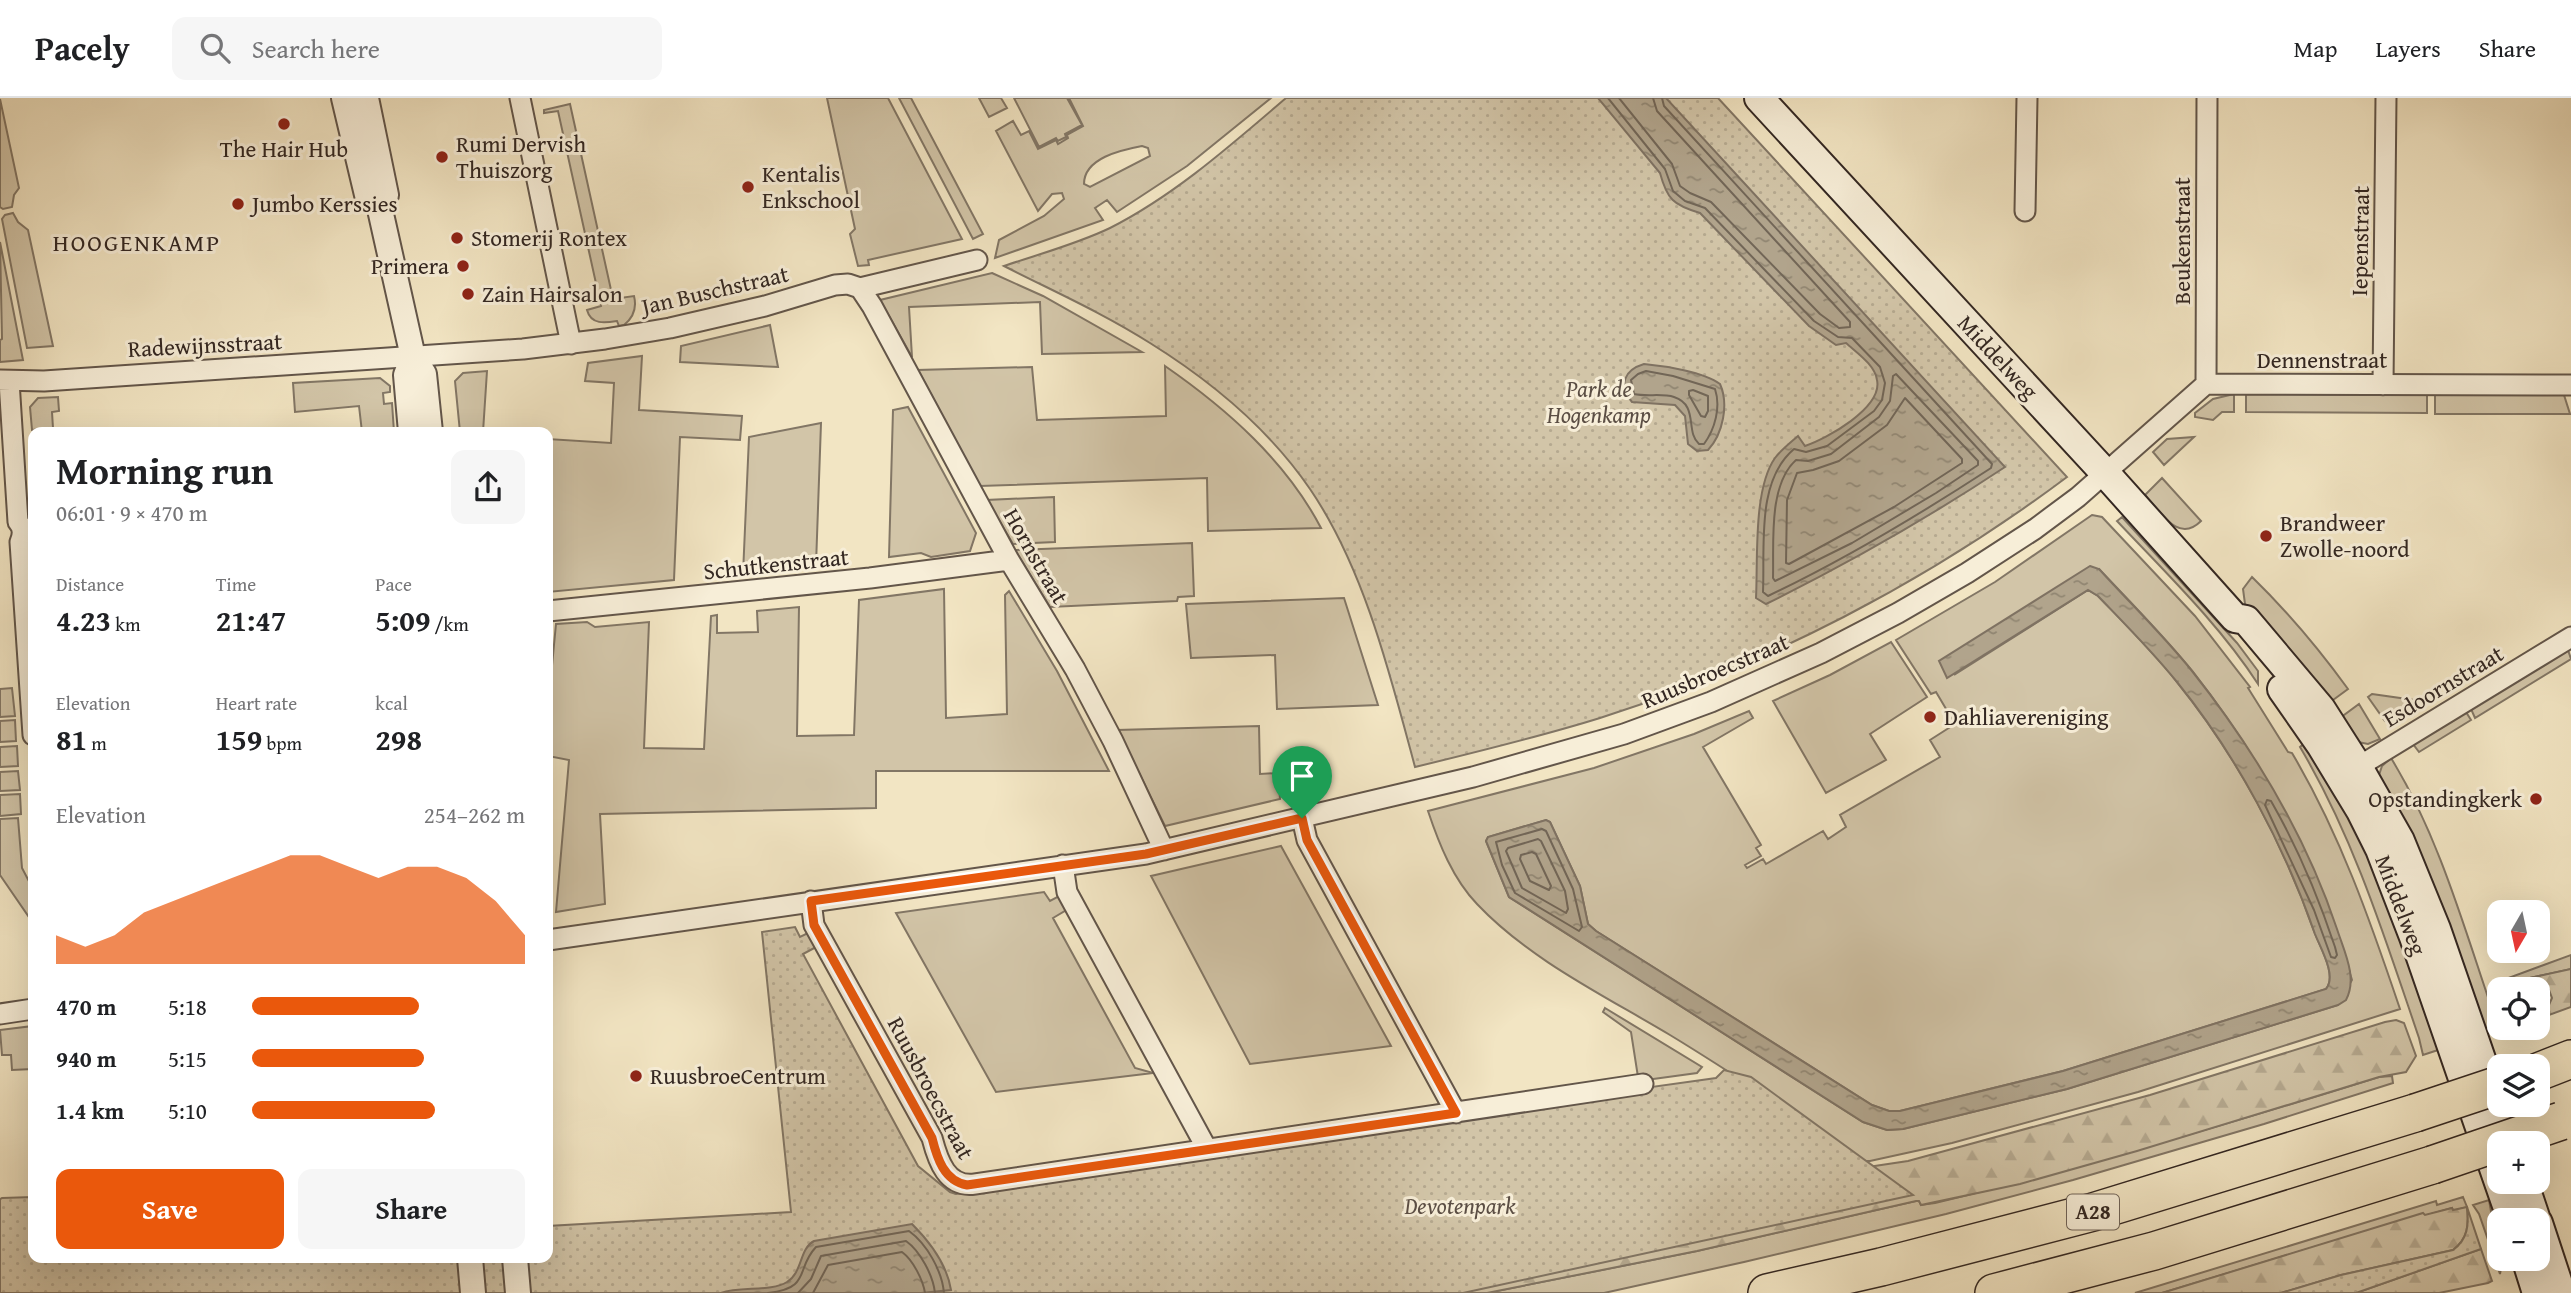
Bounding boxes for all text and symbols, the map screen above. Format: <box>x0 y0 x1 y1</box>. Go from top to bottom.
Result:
search box <box>172 17 662 80</box>
text: Pacely <box>35 24 130 72</box>
icon: search <box>196 29 234 67</box>
text: Search here <box>252 29 380 68</box>
text: Map <box>2294 31 2337 66</box>
text: Layers <box>2375 31 2441 66</box>
text: Share <box>2479 31 2536 66</box>
marker: The Hair Hub <box>276 116 292 132</box>
place label: Rumi Dervish Thuiszorg <box>456 127 586 186</box>
place label: The Hair Hub <box>220 132 348 165</box>
marker: Rumi Dervish Thuiszorg <box>434 149 450 165</box>
place label: Kentalis Enkschool <box>762 157 860 216</box>
street label: Beukenstraat <box>2165 177 2198 305</box>
marker: Kentalis Enkschool <box>740 179 756 195</box>
street label: Iepenstraat <box>2342 186 2377 296</box>
place label: Jumbo Kerssies <box>249 187 398 220</box>
marker: Jumbo Kerssies <box>230 196 246 212</box>
place label: Stomerij Rontex <box>471 221 627 254</box>
district label: HOOGENKAMP <box>53 225 221 260</box>
marker: Stomerij Rontex <box>449 230 465 246</box>
place label: Primera <box>371 249 449 282</box>
street label: Jan Buschstraat <box>635 257 792 323</box>
marker: Primera <box>455 258 471 274</box>
place label: Zain Hairsalon <box>482 277 623 310</box>
marker: Zain Hairsalon <box>460 286 476 302</box>
street label: Middelweg <box>1950 307 2047 407</box>
street label: Radewijnsstraat <box>127 324 283 365</box>
street label: Dennenstraat <box>2257 343 2387 376</box>
park label: Park de Hogenkamp <box>1546 372 1651 431</box>
text: Morning run <box>56 442 273 498</box>
button: share <box>451 450 525 524</box>
text: 06:01 · 9 × 470 m <box>56 496 208 529</box>
street label: Hornstraat <box>996 502 1077 610</box>
place label: Brandweer Zwolle-noord <box>2280 506 2410 565</box>
marker: Brandweer Zwolle-noord <box>2258 528 2274 544</box>
street label: Schutkenstraat <box>702 539 850 588</box>
text: Distance <box>56 570 124 598</box>
text: Time <box>216 570 256 598</box>
text: Pace <box>375 570 412 598</box>
text: 4.23 <box>56 598 111 642</box>
text: 21:47 <box>216 598 286 642</box>
text: 5:09 <box>375 598 430 642</box>
text: km <box>111 610 140 638</box>
text: /km <box>430 610 469 638</box>
street label: Ruusbroecstraat <box>1636 625 1794 716</box>
street label: Esdoornstraat <box>2376 637 2509 735</box>
text: Elevation <box>56 689 130 717</box>
text: Heart rate <box>216 689 297 717</box>
text: kcal <box>375 689 408 717</box>
place label: Dahliavereniging <box>1944 700 2109 733</box>
marker: Dahliavereniging <box>1922 709 1938 725</box>
text: 81 <box>56 717 87 761</box>
text: 159 <box>216 717 262 761</box>
text: 298 <box>375 717 422 761</box>
text: m <box>87 729 107 757</box>
text: bpm <box>262 729 302 757</box>
pin <box>1272 746 1332 818</box>
icon: arrive <box>1283 757 1321 795</box>
place label: Opstandingkerk <box>2368 782 2522 815</box>
marker: Opstandingkerk <box>2528 791 2544 807</box>
text: Elevation <box>56 798 146 831</box>
text: 254–262 m <box>424 798 525 831</box>
street label: Middelweg <box>2367 850 2436 960</box>
north arrow <box>2487 900 2550 962</box>
map controls <box>2487 900 2550 1271</box>
button: locate <box>2487 977 2550 1040</box>
text: 470 m <box>56 990 117 1023</box>
text: 5:18 <box>168 990 207 1023</box>
street label: Ruusbroecstraat <box>880 1011 983 1165</box>
text: 940 m <box>56 1042 117 1075</box>
text: 5:15 <box>168 1042 207 1075</box>
button: layers <box>2487 1054 2550 1117</box>
place label: RuusbroeCentrum <box>650 1059 826 1092</box>
marker: RuusbroeCentrum <box>628 1068 644 1084</box>
text: 1.4 km <box>56 1094 124 1127</box>
text: 5:10 <box>168 1094 207 1127</box>
button: + <box>2487 1131 2550 1194</box>
button: Save <box>56 1169 284 1249</box>
button: Share <box>298 1169 525 1249</box>
park label: Devotenpark <box>1403 1189 1516 1222</box>
road number: A28 <box>2067 1194 2119 1230</box>
button: − <box>2487 1208 2550 1271</box>

